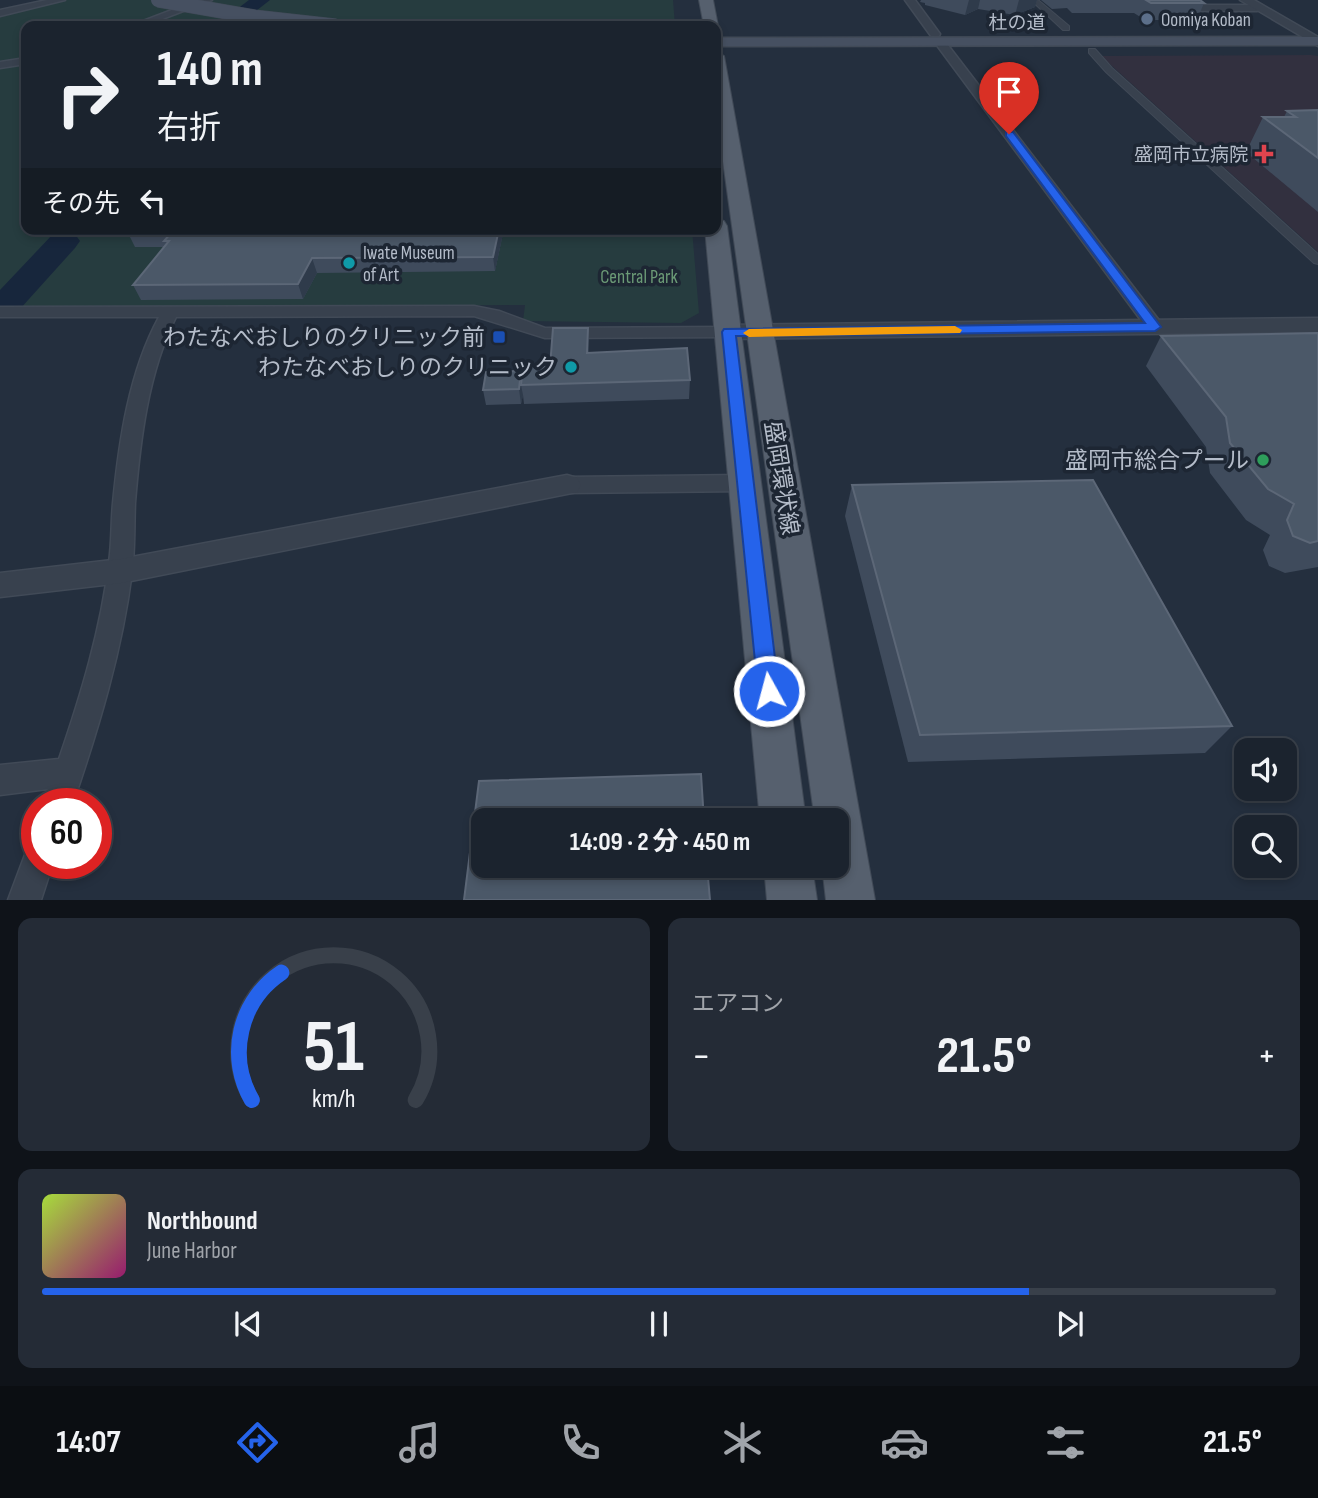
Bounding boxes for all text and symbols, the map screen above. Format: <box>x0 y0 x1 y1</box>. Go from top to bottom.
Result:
place label: Oomiya Koban <box>1161 9 1251 32</box>
marker: Oomiya Koban <box>1139 11 1155 27</box>
street label: 杜の道 <box>988 12 1046 35</box>
text: 140 m <box>157 41 263 100</box>
icon: right <box>42 49 133 140</box>
pin <box>979 62 1039 134</box>
icon: arrive <box>990 73 1028 111</box>
text: 右折 <box>157 109 221 148</box>
place label: 盛岡市立病院 <box>1134 144 1248 167</box>
marker: 盛岡市立病院 <box>1254 144 1274 164</box>
icon: left <box>134 182 172 220</box>
text: その先 <box>42 189 120 220</box>
place label: Iwate Museum of Art <box>363 242 455 287</box>
marker: Iwate Museum of Art <box>341 255 357 271</box>
park label: Central Park <box>600 266 679 289</box>
place label: わたなべおしりのクリニック前 <box>163 324 485 352</box>
marker: わたなべおしりのクリニック前 <box>491 329 507 345</box>
place label: わたなべおしりのクリニック <box>258 354 557 382</box>
marker: わたなべおしりのクリニック <box>563 359 579 375</box>
street label: 盛岡環状線 <box>758 419 804 537</box>
place label: 盛岡市総合プール <box>1065 447 1249 475</box>
marker: 盛岡市総合プール <box>1255 452 1271 468</box>
position arrow <box>732 654 806 728</box>
map controls <box>1234 738 1297 878</box>
button: sound <box>1234 738 1297 801</box>
speed limit sign: 60 <box>21 788 112 879</box>
button: search <box>1234 815 1297 878</box>
text: 14:09 · 2 分 · 450 m <box>570 827 750 858</box>
text: エアコン <box>692 990 784 1018</box>
text: 51 <box>304 1005 364 1093</box>
text: 21.5° <box>936 1025 1032 1088</box>
text: − <box>692 1034 711 1079</box>
text: + <box>1257 1034 1276 1079</box>
text: km/h <box>312 1084 356 1115</box>
text: Northbound <box>147 1206 258 1237</box>
text: June Harbor <box>147 1237 237 1265</box>
icon: previous <box>229 1305 267 1343</box>
icon: pause <box>640 1305 678 1343</box>
icon: next <box>1051 1305 1089 1343</box>
icon: directions <box>233 1418 282 1467</box>
icon: music <box>395 1418 444 1467</box>
icon: phone <box>556 1418 605 1467</box>
icon: climate <box>718 1418 767 1467</box>
icon: car <box>880 1418 929 1467</box>
icon: filters <box>1041 1418 1090 1467</box>
text: 14:07 <box>56 1423 120 1462</box>
text: 21.5° <box>1203 1423 1262 1462</box>

